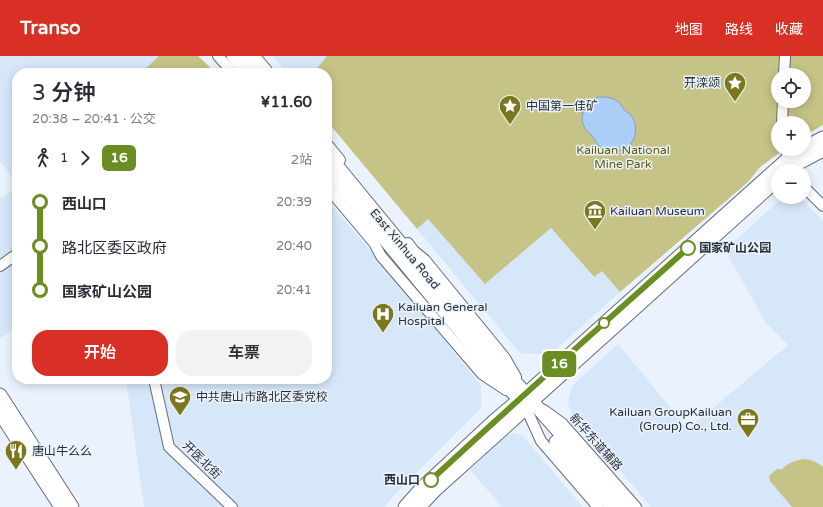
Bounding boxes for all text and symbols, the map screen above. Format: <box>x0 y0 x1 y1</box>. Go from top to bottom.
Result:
text: Transo <box>20 17 81 39</box>
text: 地图 <box>675 21 703 38</box>
text: 路线 <box>725 21 753 38</box>
text: 收藏 <box>775 21 803 38</box>
map controls <box>771 68 811 204</box>
button: locate <box>771 68 811 108</box>
place icon: 开滦颂 <box>722 70 748 103</box>
place label: 开滦颂 <box>684 76 720 90</box>
text: 3 分钟 <box>32 80 96 106</box>
text: ¥11.60 <box>261 93 312 111</box>
place icon: 中国第一佳矿 <box>497 93 523 126</box>
place label: 中国第一佳矿 <box>526 99 598 113</box>
text: 20:38 – 20:41 · 公交 <box>32 111 156 127</box>
button: + <box>771 116 811 156</box>
park label: Kailuan National Mine Park <box>576 143 670 171</box>
icon: walk <box>32 147 54 169</box>
icon: forward <box>74 147 96 169</box>
text: 16 <box>110 149 128 166</box>
text: 1 <box>60 150 68 166</box>
text: 2站 <box>291 152 312 168</box>
button: − <box>771 164 811 204</box>
text: 20:39 <box>276 194 312 210</box>
text: 西山口 <box>62 195 107 213</box>
museum icon: Kailuan Museum <box>582 198 608 231</box>
place label: Kailuan Museum <box>610 204 705 218</box>
street label: East Xinhua Road <box>367 206 443 292</box>
text: 20:40 <box>276 238 312 254</box>
text: 路北区委区政府 <box>62 239 167 257</box>
marker: 国家矿山公园 <box>680 240 696 256</box>
place label: 国家矿山公园 <box>699 241 771 255</box>
text: 20:41 <box>276 282 312 298</box>
text: 国家矿山公园 <box>62 283 152 301</box>
place label: Kailuan General Hospital <box>398 300 488 328</box>
hospital icon: Kailuan General Hospital <box>370 301 396 334</box>
unlabelled marker <box>598 317 610 329</box>
button: 开始 <box>32 330 168 376</box>
button: 车票 <box>176 330 312 376</box>
line badge: 16 <box>541 351 577 377</box>
text: 16 <box>550 355 568 372</box>
school or university icon: 中共唐山市路北区委党校 <box>167 384 193 417</box>
place label: 中共唐山市路北区委党校 <box>196 390 328 404</box>
place label: Kailuan GroupKailuan (Group) Co., Ltd. <box>609 405 732 433</box>
office icon: Kailuan GroupKailuan (Group) Co., Ltd. <box>735 406 761 439</box>
street label: 新华东道辅路 <box>567 411 625 473</box>
restaurant icon: 唐山牛么么 <box>3 438 29 471</box>
street label: 开医北街 <box>180 438 224 482</box>
place label: 唐山牛么么 <box>32 444 92 458</box>
marker: 西山口 <box>423 472 439 488</box>
place label: 西山口 <box>384 473 420 487</box>

